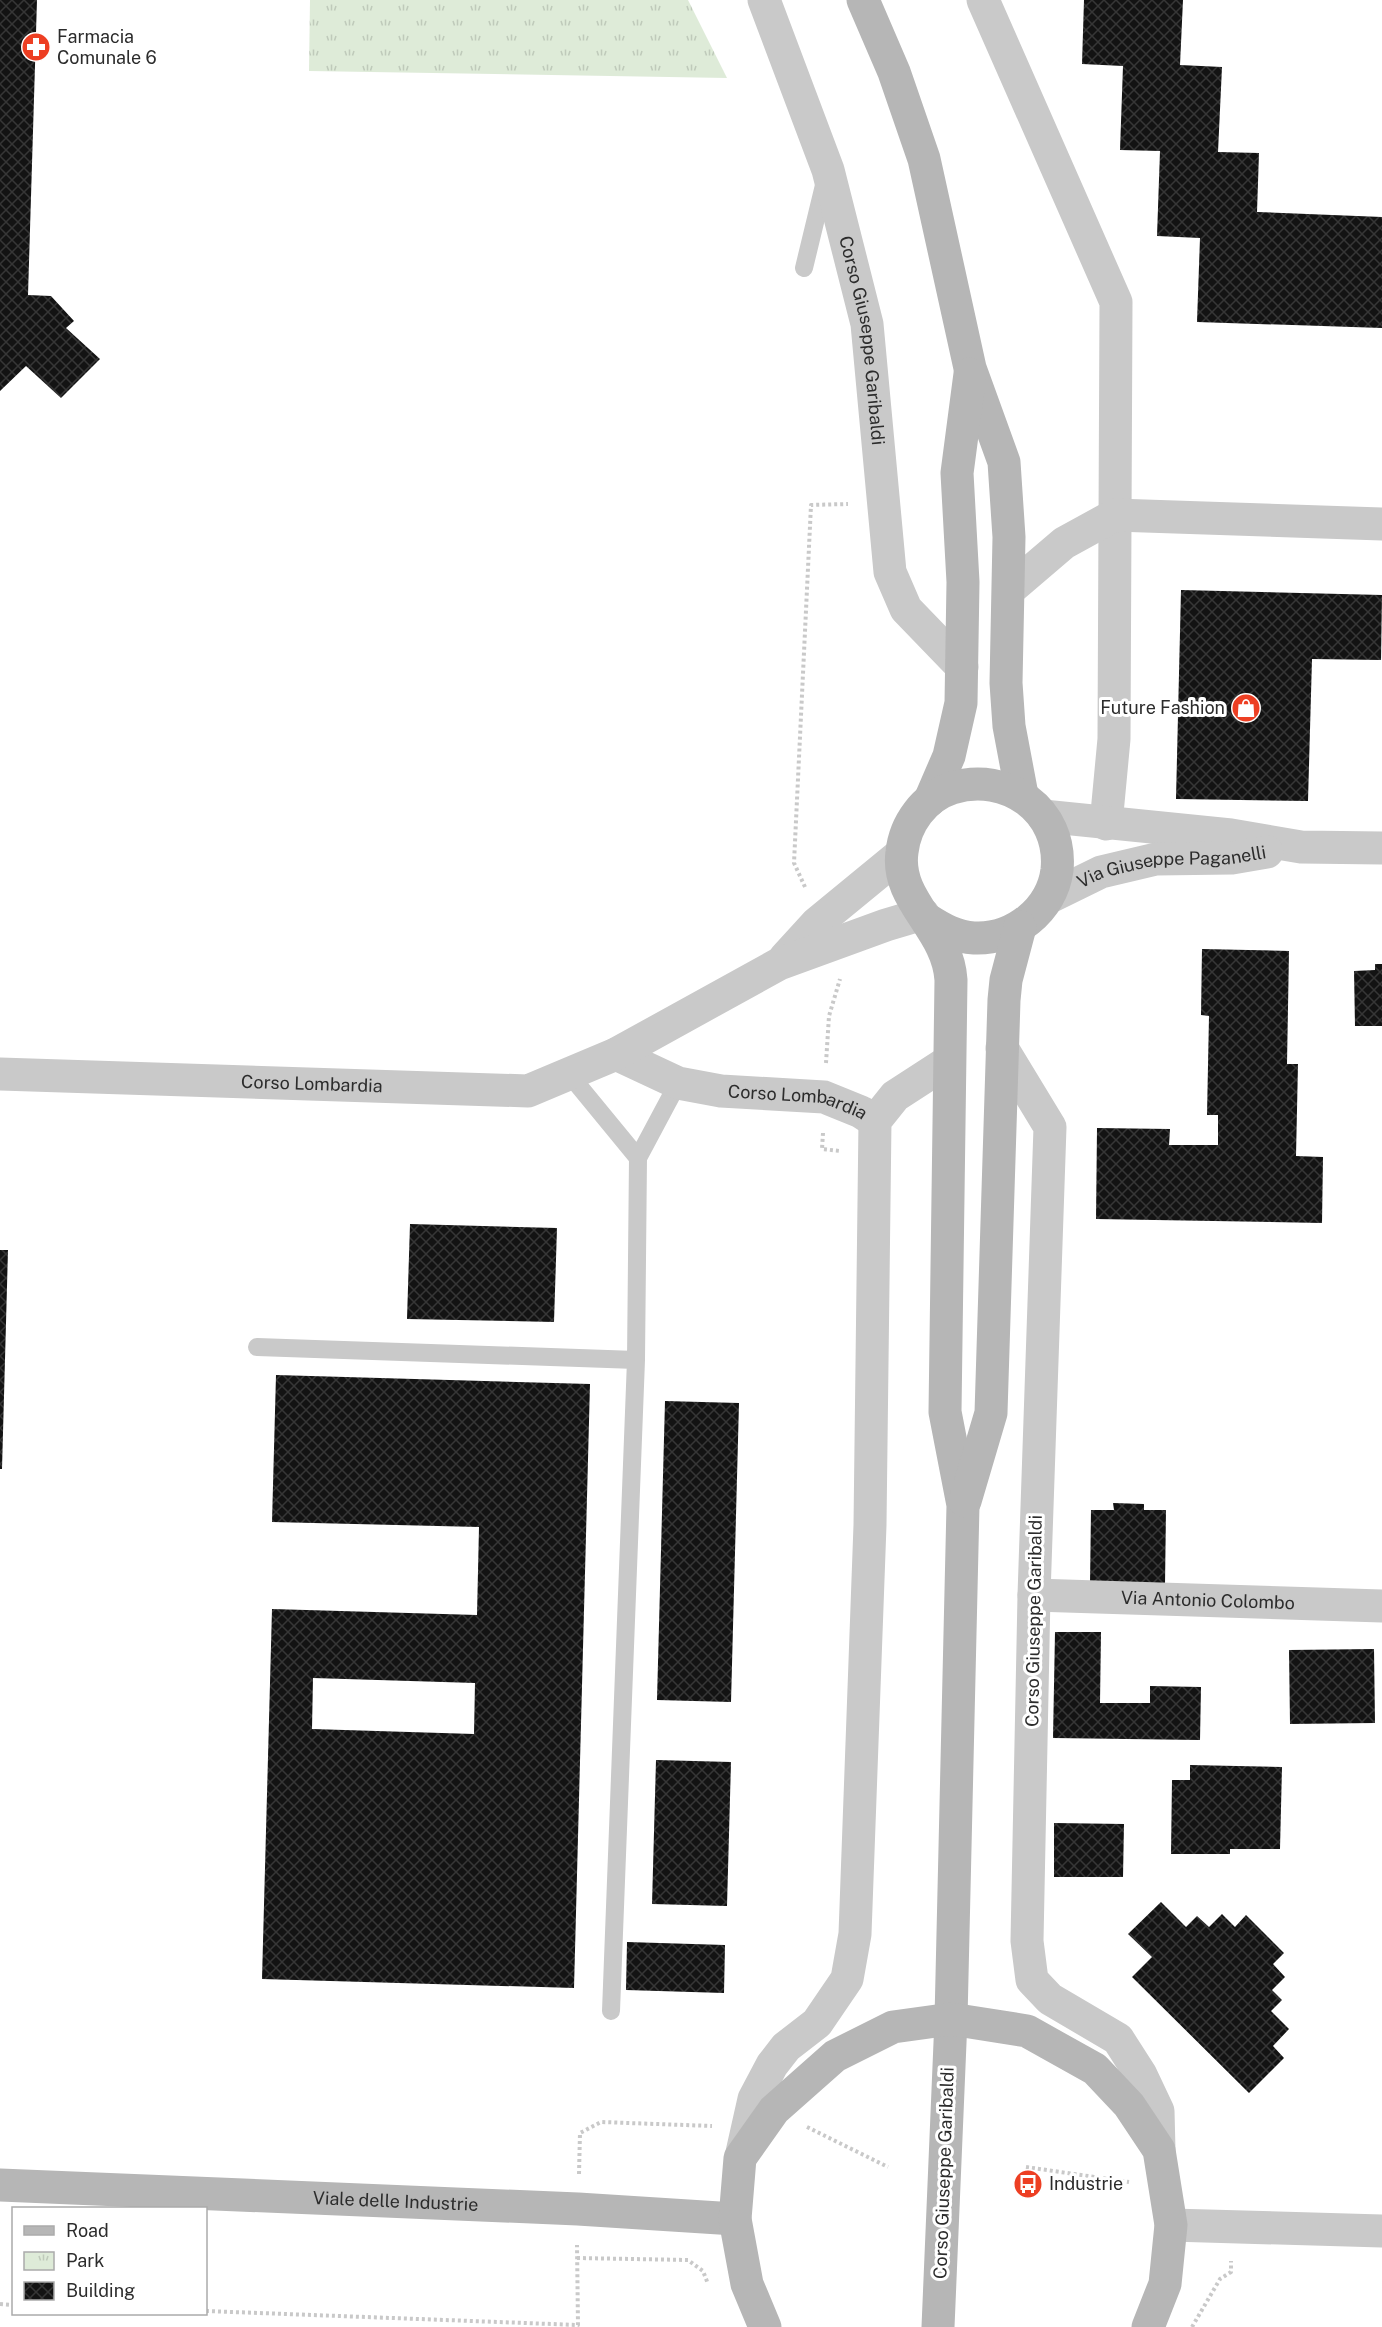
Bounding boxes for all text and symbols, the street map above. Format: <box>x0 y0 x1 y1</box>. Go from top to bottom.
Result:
place label: Farmacia Comunale 6 <box>57 26 157 68</box>
pharmacy icon: Farmacia Comunale 6 <box>20 31 52 63</box>
street label: Corso Giuseppe Garibaldi <box>835 233 889 446</box>
shop icon: Future Fashion <box>1230 692 1262 724</box>
place label: Future Fashion <box>1100 697 1225 718</box>
street label: Via Giuseppe Paganelli <box>1074 841 1268 892</box>
street label: Corso Lombardia <box>241 1071 383 1096</box>
street label: Corso Lombardia <box>727 1080 872 1123</box>
street label: Corso Giuseppe Garibaldi <box>1021 1515 1046 1727</box>
street label: Via Antonio Colombo <box>1121 1587 1295 1613</box>
street label: Corso Giuseppe Garibaldi <box>929 2067 958 2279</box>
bus stop icon: Industrie <box>1012 2168 1044 2200</box>
place label: Industrie <box>1049 2173 1123 2194</box>
street label: Viale delle Industrie <box>312 2187 479 2215</box>
legend <box>12 2207 207 2315</box>
text: Road <box>66 2220 109 2241</box>
text: Park <box>66 2250 104 2271</box>
text: Building <box>66 2280 135 2301</box>

